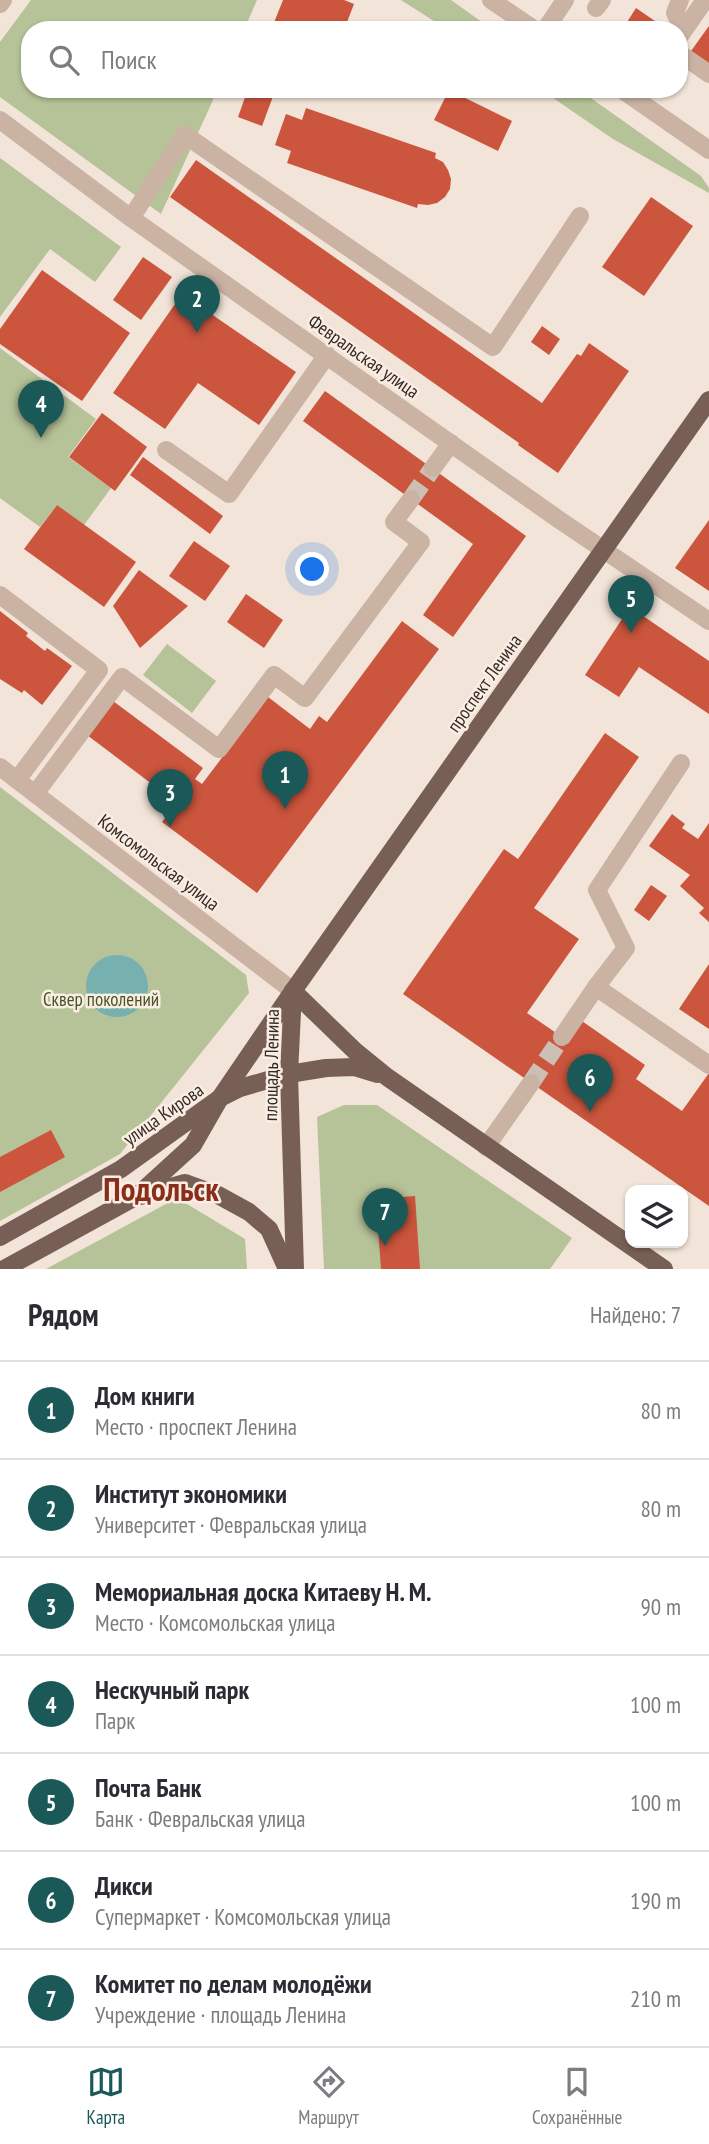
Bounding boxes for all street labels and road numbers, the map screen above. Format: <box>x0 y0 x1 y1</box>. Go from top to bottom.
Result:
street label: Февральская улица <box>304 309 424 403</box>
street label: проспект Ленина <box>441 629 527 737</box>
street label: Комсомольская улица <box>93 808 225 916</box>
street label: площадь Ленина <box>258 1009 284 1121</box>
street label: улица Кирова <box>118 1078 208 1150</box>

